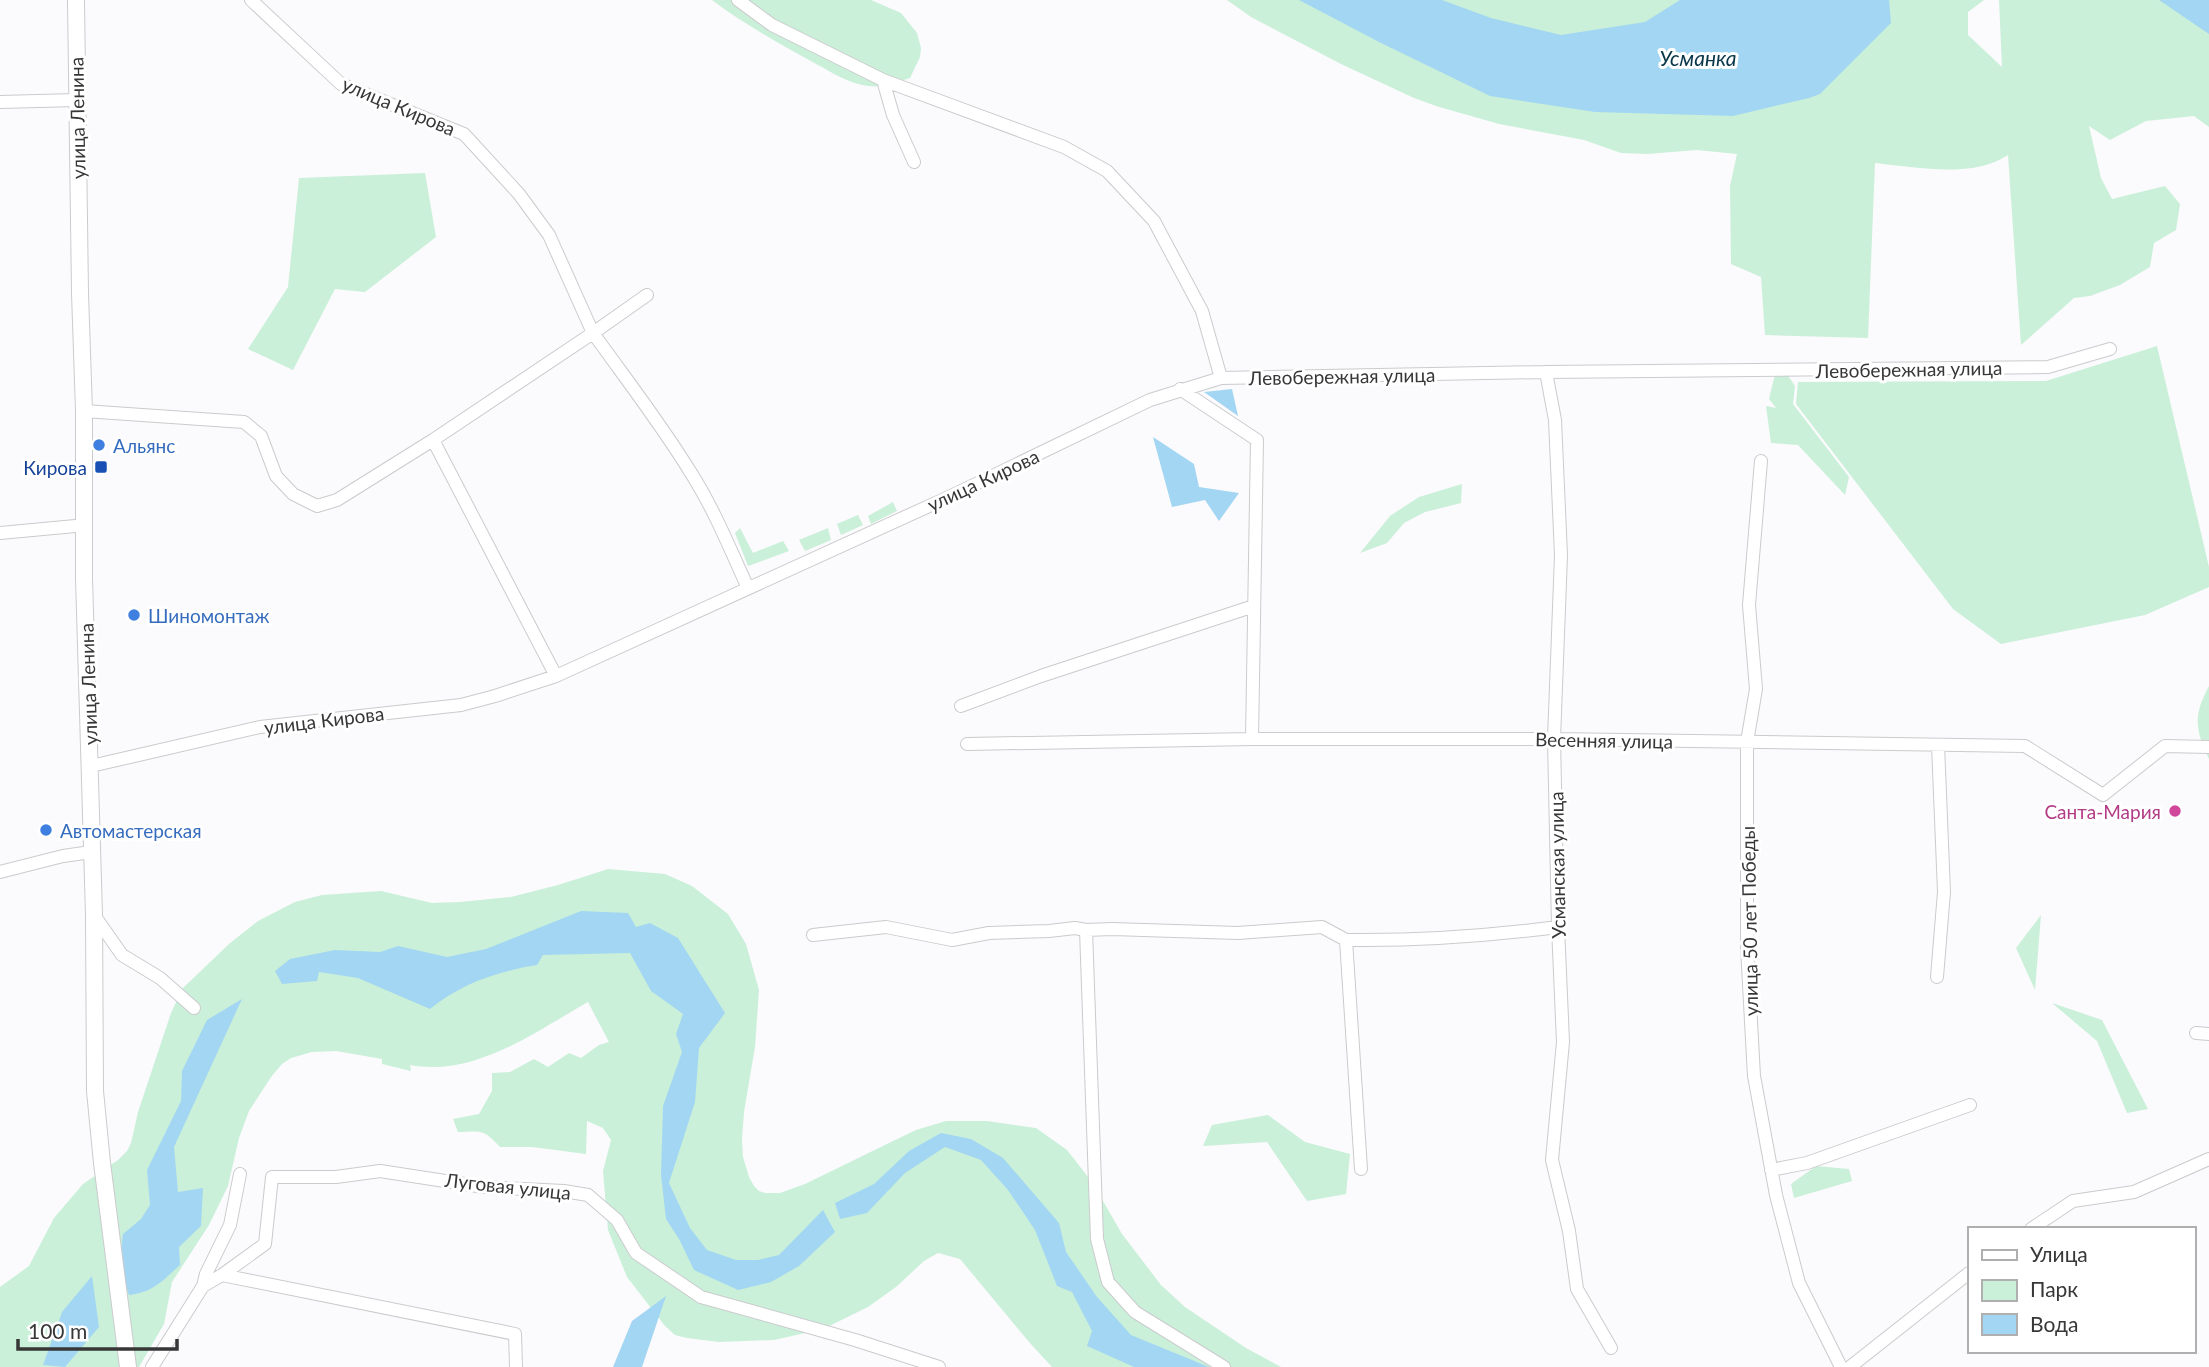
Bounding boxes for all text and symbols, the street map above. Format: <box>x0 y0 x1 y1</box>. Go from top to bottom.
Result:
water label: Усманка <box>1660 45 1736 70</box>
street label: улица Ленина <box>64 57 90 179</box>
street label: улица Кирова <box>339 72 459 140</box>
street label: Левобережная улица <box>1814 356 2003 382</box>
street label: Левобережная улица <box>1247 363 1436 389</box>
place label: Альянс <box>113 434 175 457</box>
marker: Альянс <box>91 437 107 453</box>
street label: улица Кирова <box>923 444 1043 516</box>
place label: Кирова <box>23 456 87 479</box>
marker: Кирова <box>93 459 109 475</box>
place label: Шиномонтаж <box>148 604 270 627</box>
marker: Шиномонтаж <box>126 607 142 623</box>
street label: улица Ленина <box>74 623 102 745</box>
street label: улица Кирова <box>263 701 385 739</box>
street label: Весенняя улица <box>1535 727 1673 753</box>
street label: Усманская улица <box>1544 791 1570 939</box>
place label: Санта-Мария <box>2044 800 2161 823</box>
marker: Санта-Мария <box>2167 803 2183 819</box>
place label: Автомастерская <box>60 819 202 842</box>
marker: Автомастерская <box>38 822 54 838</box>
street label: улица 50 лет Победы <box>1736 826 1762 1016</box>
street label: Луговая улица <box>443 1168 572 1204</box>
legend <box>1968 1227 2195 1353</box>
text: Улица <box>2030 1241 2088 1266</box>
text: Парк <box>2030 1276 2078 1301</box>
scale bar <box>18 1308 177 1352</box>
text: Вода <box>2030 1311 2078 1336</box>
text: 100 m <box>28 1318 87 1343</box>

